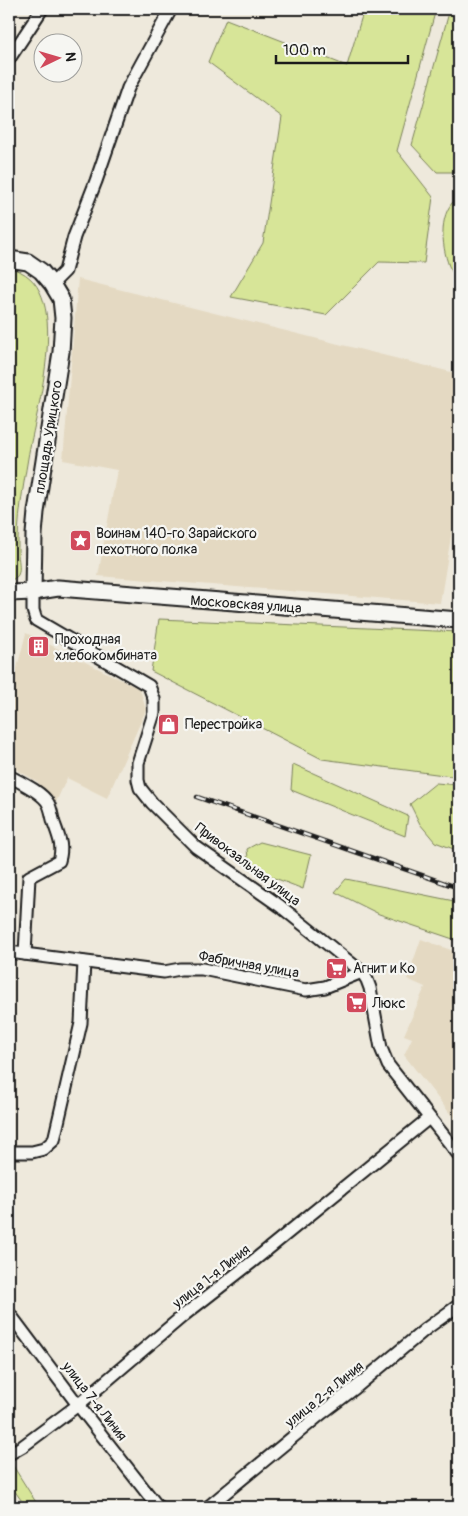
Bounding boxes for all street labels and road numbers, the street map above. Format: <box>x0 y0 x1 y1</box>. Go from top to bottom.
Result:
street label: площадь Урицкого <box>31 379 66 495</box>
street label: Московская улица <box>190 592 302 617</box>
street label: Привокзальная улица <box>192 819 304 910</box>
street label: Фабричная улица <box>198 947 300 982</box>
street label: улица 1-я Линия <box>168 1241 253 1312</box>
street label: улица 7-я Линия <box>58 1358 131 1444</box>
street label: улица 2-я Линия <box>281 1358 367 1432</box>

